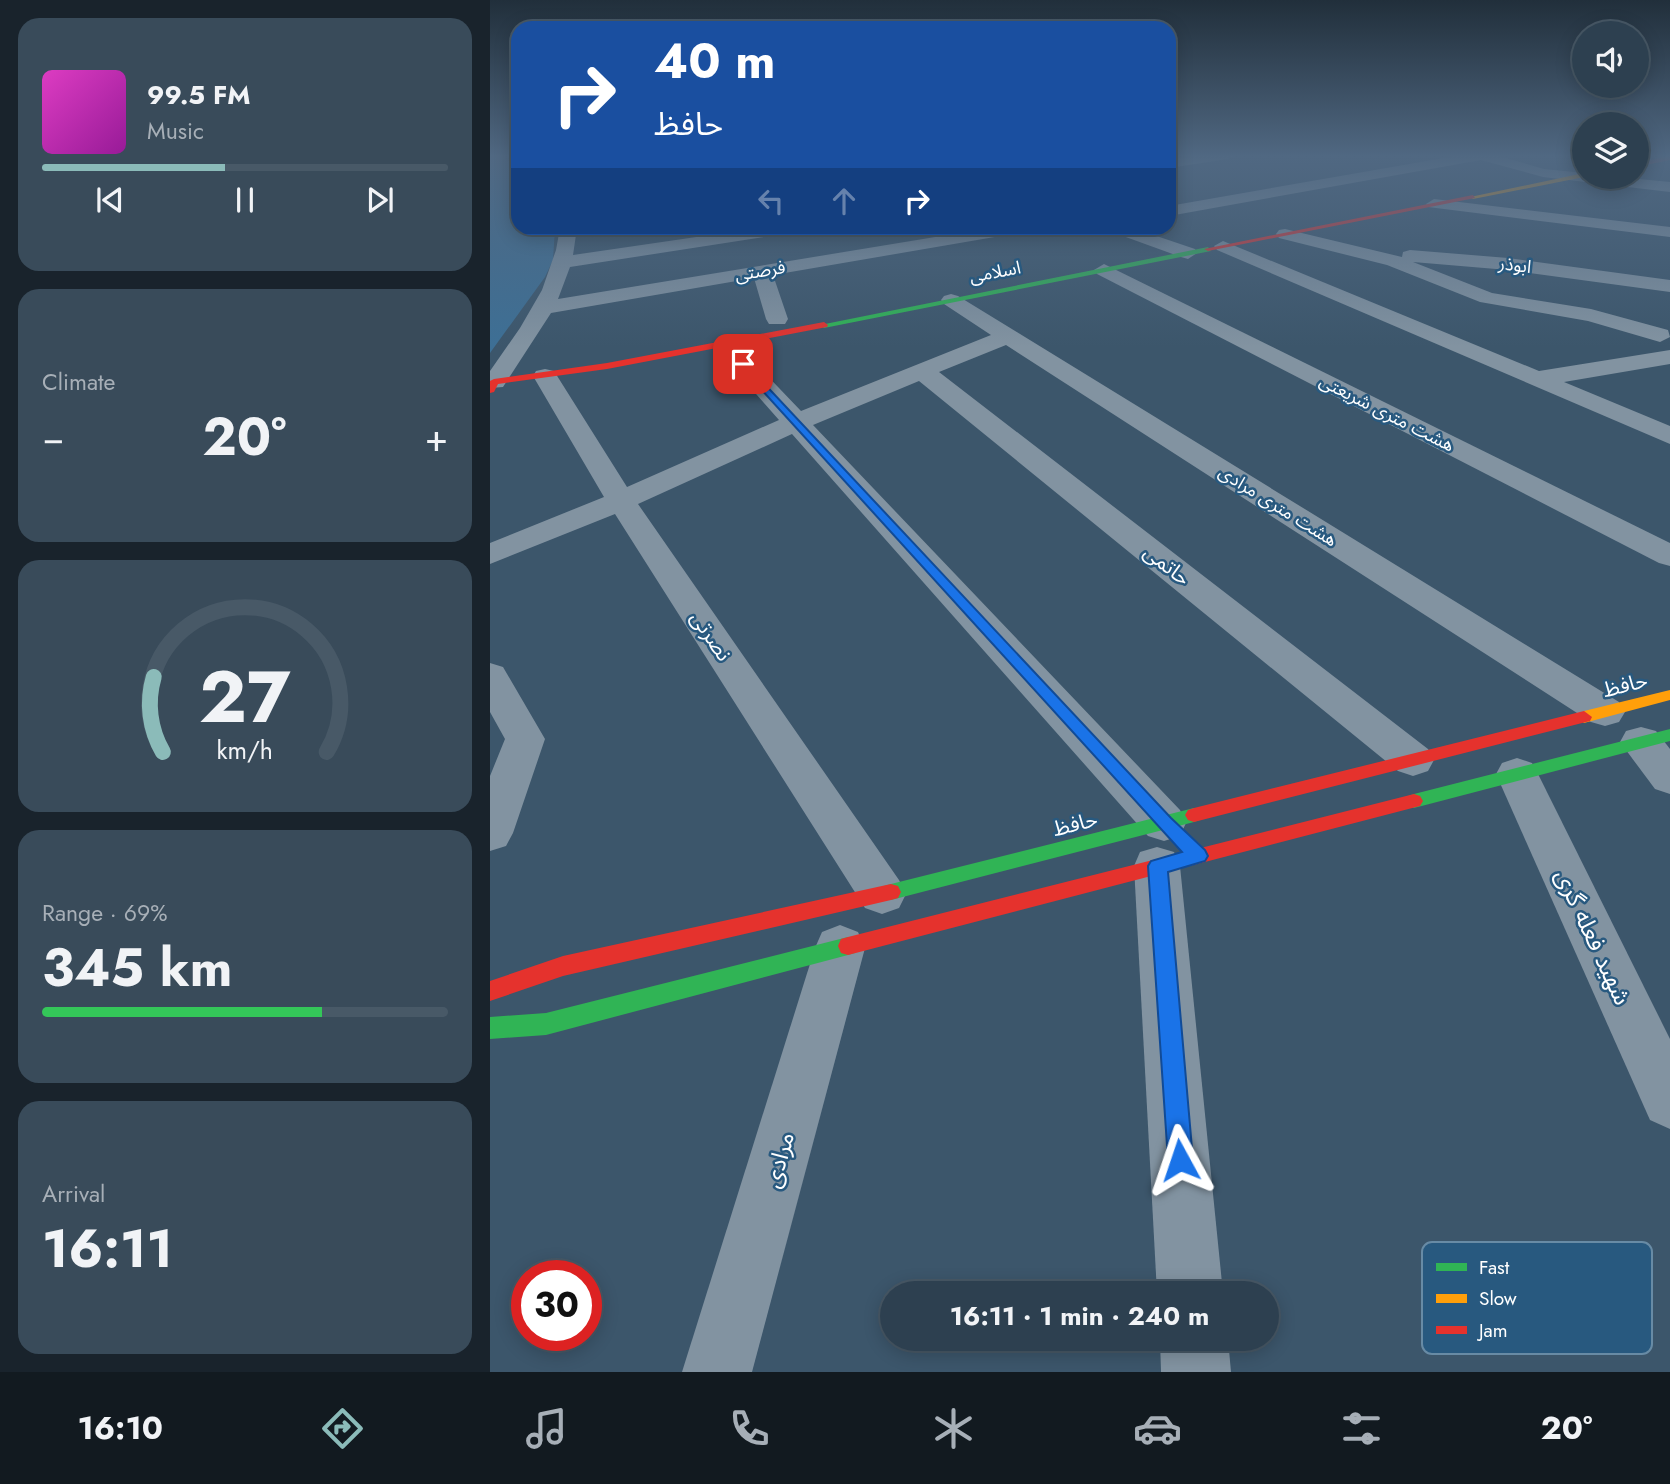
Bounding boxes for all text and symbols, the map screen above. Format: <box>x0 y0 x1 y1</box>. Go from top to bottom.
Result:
map controls <box>1572 21 1649 189</box>
button: sound <box>1572 21 1649 98</box>
text: 40 m <box>654 26 776 96</box>
icon: right <box>539 49 630 140</box>
text: 99.5 FM <box>147 76 250 114</box>
text: حافظ <box>654 101 723 147</box>
button: layers <box>1572 112 1649 189</box>
text: Music <box>147 114 204 148</box>
icon: previous <box>91 181 129 219</box>
icon: pause <box>226 181 264 219</box>
icon: next <box>361 181 399 219</box>
icon: left <box>752 182 790 220</box>
icon: ahead <box>825 182 863 220</box>
icon: right <box>898 182 936 220</box>
street label: ابوذر <box>1496 250 1533 280</box>
street label: فرصتی <box>733 254 787 288</box>
street label: اسلامی <box>967 254 1023 290</box>
pin <box>713 334 773 394</box>
icon: arrive <box>724 345 762 383</box>
text: Climate <box>42 365 115 399</box>
street label: هشت متری شریعتی <box>1315 368 1459 458</box>
text: 20° <box>203 399 287 475</box>
text: − <box>42 410 64 465</box>
text: + <box>425 410 448 465</box>
street label: هشت متری مرادی <box>1214 459 1342 553</box>
street label: حاتمی <box>1137 537 1197 593</box>
street label: نصرتی <box>683 605 739 667</box>
text: 27 <box>199 644 291 749</box>
street label: حافظ <box>1599 665 1651 705</box>
text: km/h <box>217 732 273 768</box>
street label: حافظ <box>1049 804 1101 844</box>
street label: شهید فعله گری <box>1547 863 1640 1011</box>
text: Range · 69% <box>42 896 167 930</box>
text: 345 km <box>42 930 232 1006</box>
position arrow <box>1143 1123 1217 1197</box>
street label: مرادی <box>754 1128 803 1192</box>
text: Arrival <box>42 1177 105 1211</box>
text: 16:11 <box>42 1211 173 1287</box>
legend <box>1422 1242 1652 1354</box>
text: Fast <box>1479 1254 1510 1281</box>
speed limit sign: 30 <box>511 1260 602 1351</box>
text: Slow <box>1479 1285 1517 1312</box>
text: 16:11 · 1 min · 240 m <box>950 1297 1209 1335</box>
text: Jam <box>1476 1317 1508 1344</box>
icon: directions <box>318 1404 367 1453</box>
icon: music <box>522 1404 571 1453</box>
icon: phone <box>725 1404 774 1453</box>
icon: climate <box>929 1404 978 1453</box>
icon: car <box>1133 1404 1182 1453</box>
icon: filters <box>1337 1404 1386 1453</box>
text: 16:10 <box>77 1405 163 1451</box>
text: 20° <box>1541 1405 1593 1451</box>

